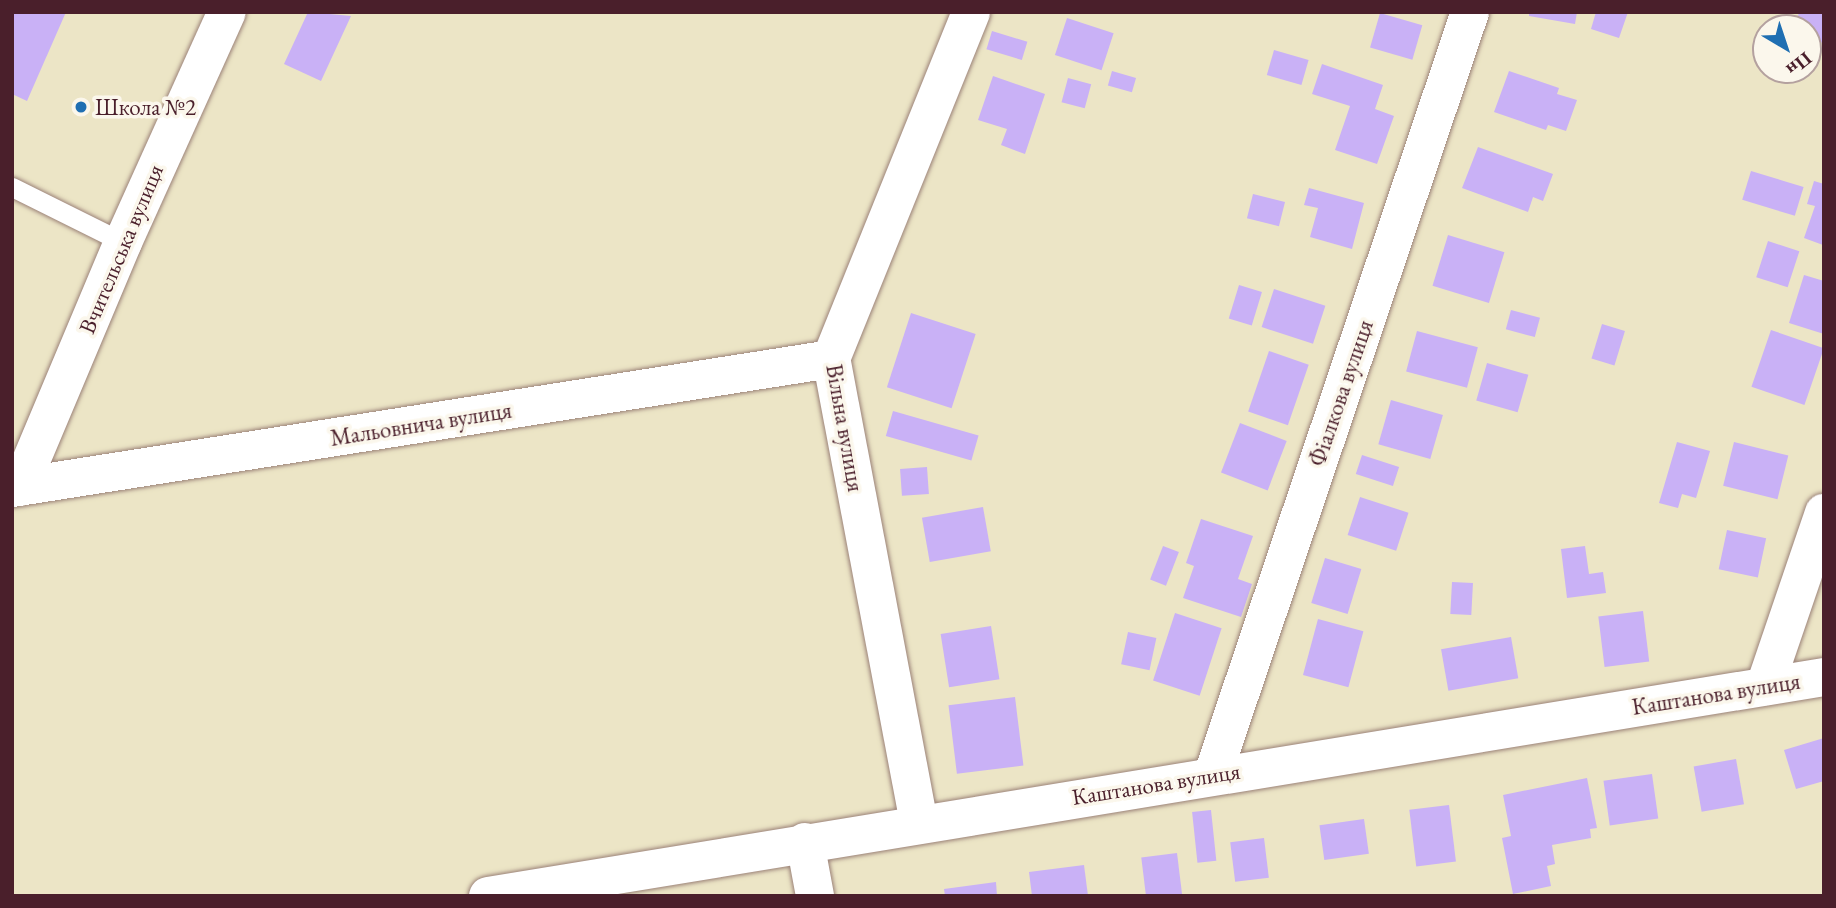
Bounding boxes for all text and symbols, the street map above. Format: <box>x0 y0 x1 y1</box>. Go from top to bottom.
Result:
north arrow <box>1752 14 1822 84</box>
text: Пн <box>1781 46 1817 82</box>
place label: Школа №2 <box>95 93 196 121</box>
marker: Школа №2 <box>73 99 89 115</box>
street label: Вчительська вулиця <box>73 160 169 338</box>
street label: Фіалкова вулиця <box>1303 316 1379 470</box>
street label: Вільна вулиця <box>820 362 870 494</box>
street label: Мальовнича вулиця <box>328 396 514 452</box>
street label: Каштанова вулиця <box>1630 667 1802 721</box>
street label: Каштанова вулиця <box>1070 757 1242 811</box>

